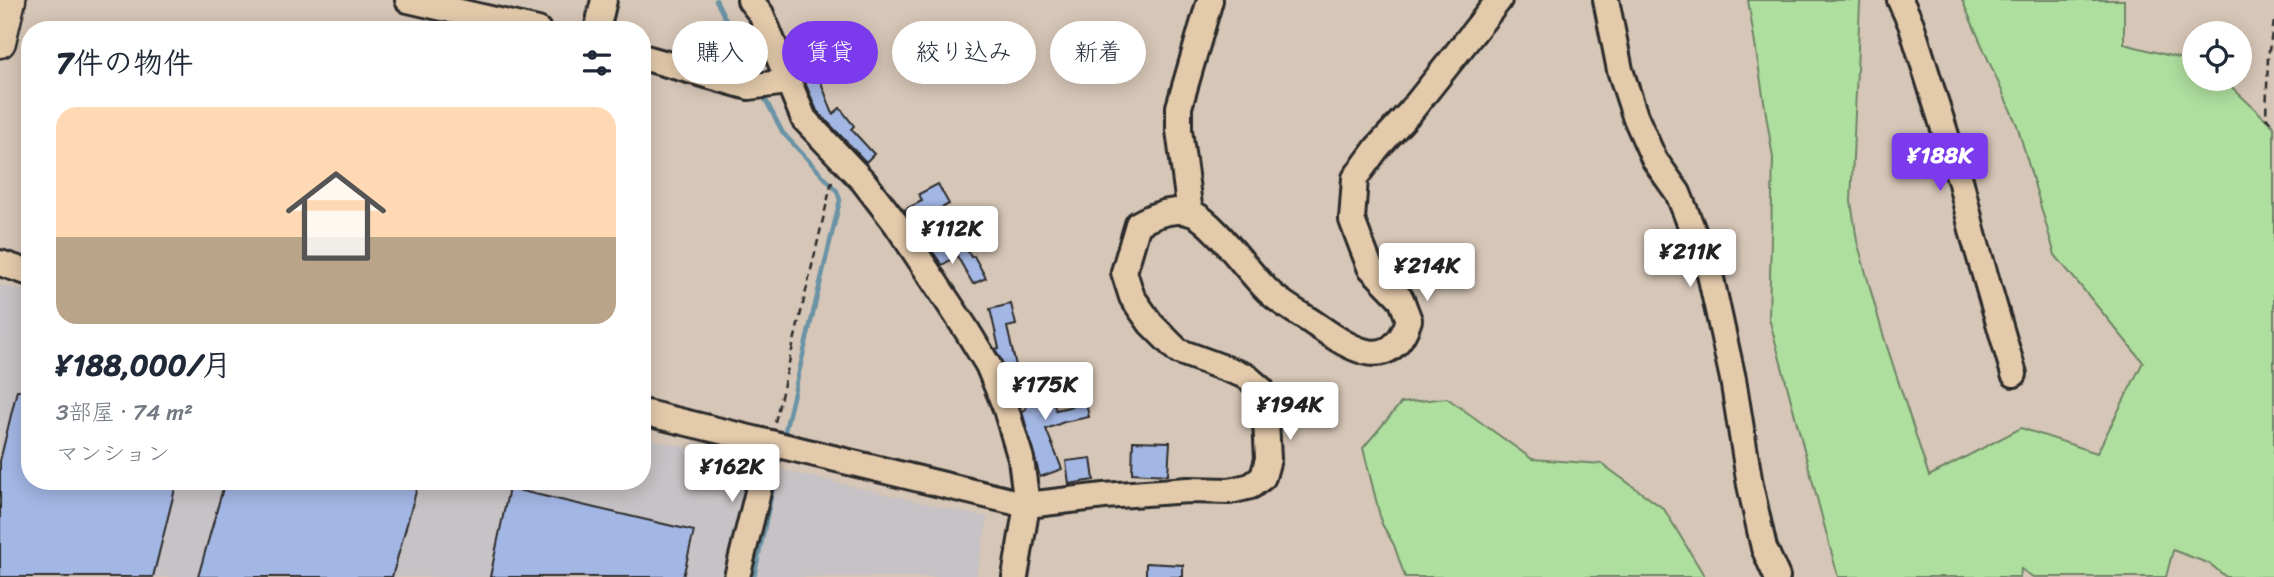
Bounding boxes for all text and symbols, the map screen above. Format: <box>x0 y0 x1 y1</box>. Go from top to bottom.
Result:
chip: 購入 <box>672 21 768 84</box>
chip: 賃貸 <box>782 21 878 84</box>
chip: 絞り込み <box>892 21 1036 84</box>
chip: 新着 <box>1050 21 1146 84</box>
map controls <box>2182 21 2252 91</box>
button: locate <box>2182 21 2252 91</box>
text: 7件の物件 <box>56 36 193 90</box>
icon: filters <box>578 44 616 82</box>
pin: ¥188K <box>1891 134 1989 193</box>
text: ¥188K <box>1908 135 1972 176</box>
icon: home <box>273 153 399 279</box>
pin: ¥112K <box>903 206 1001 266</box>
text: ¥112K <box>922 208 982 249</box>
pin: ¥211K <box>1641 230 1739 289</box>
text: ¥211K <box>1660 231 1720 272</box>
pin: ¥214K <box>1378 244 1476 303</box>
text: ¥214K <box>1395 245 1459 286</box>
text: ¥188,000/月 <box>56 338 232 392</box>
pin: ¥175K <box>996 362 1094 422</box>
text: ¥175K <box>1013 364 1077 405</box>
pin: ¥194K <box>1241 382 1339 442</box>
text: ¥194K <box>1257 384 1323 425</box>
text: 3部屋 · 74 m² <box>56 392 193 433</box>
text: マンション <box>56 433 170 474</box>
pin: ¥162K <box>683 444 781 504</box>
text: ¥162K <box>701 446 763 487</box>

